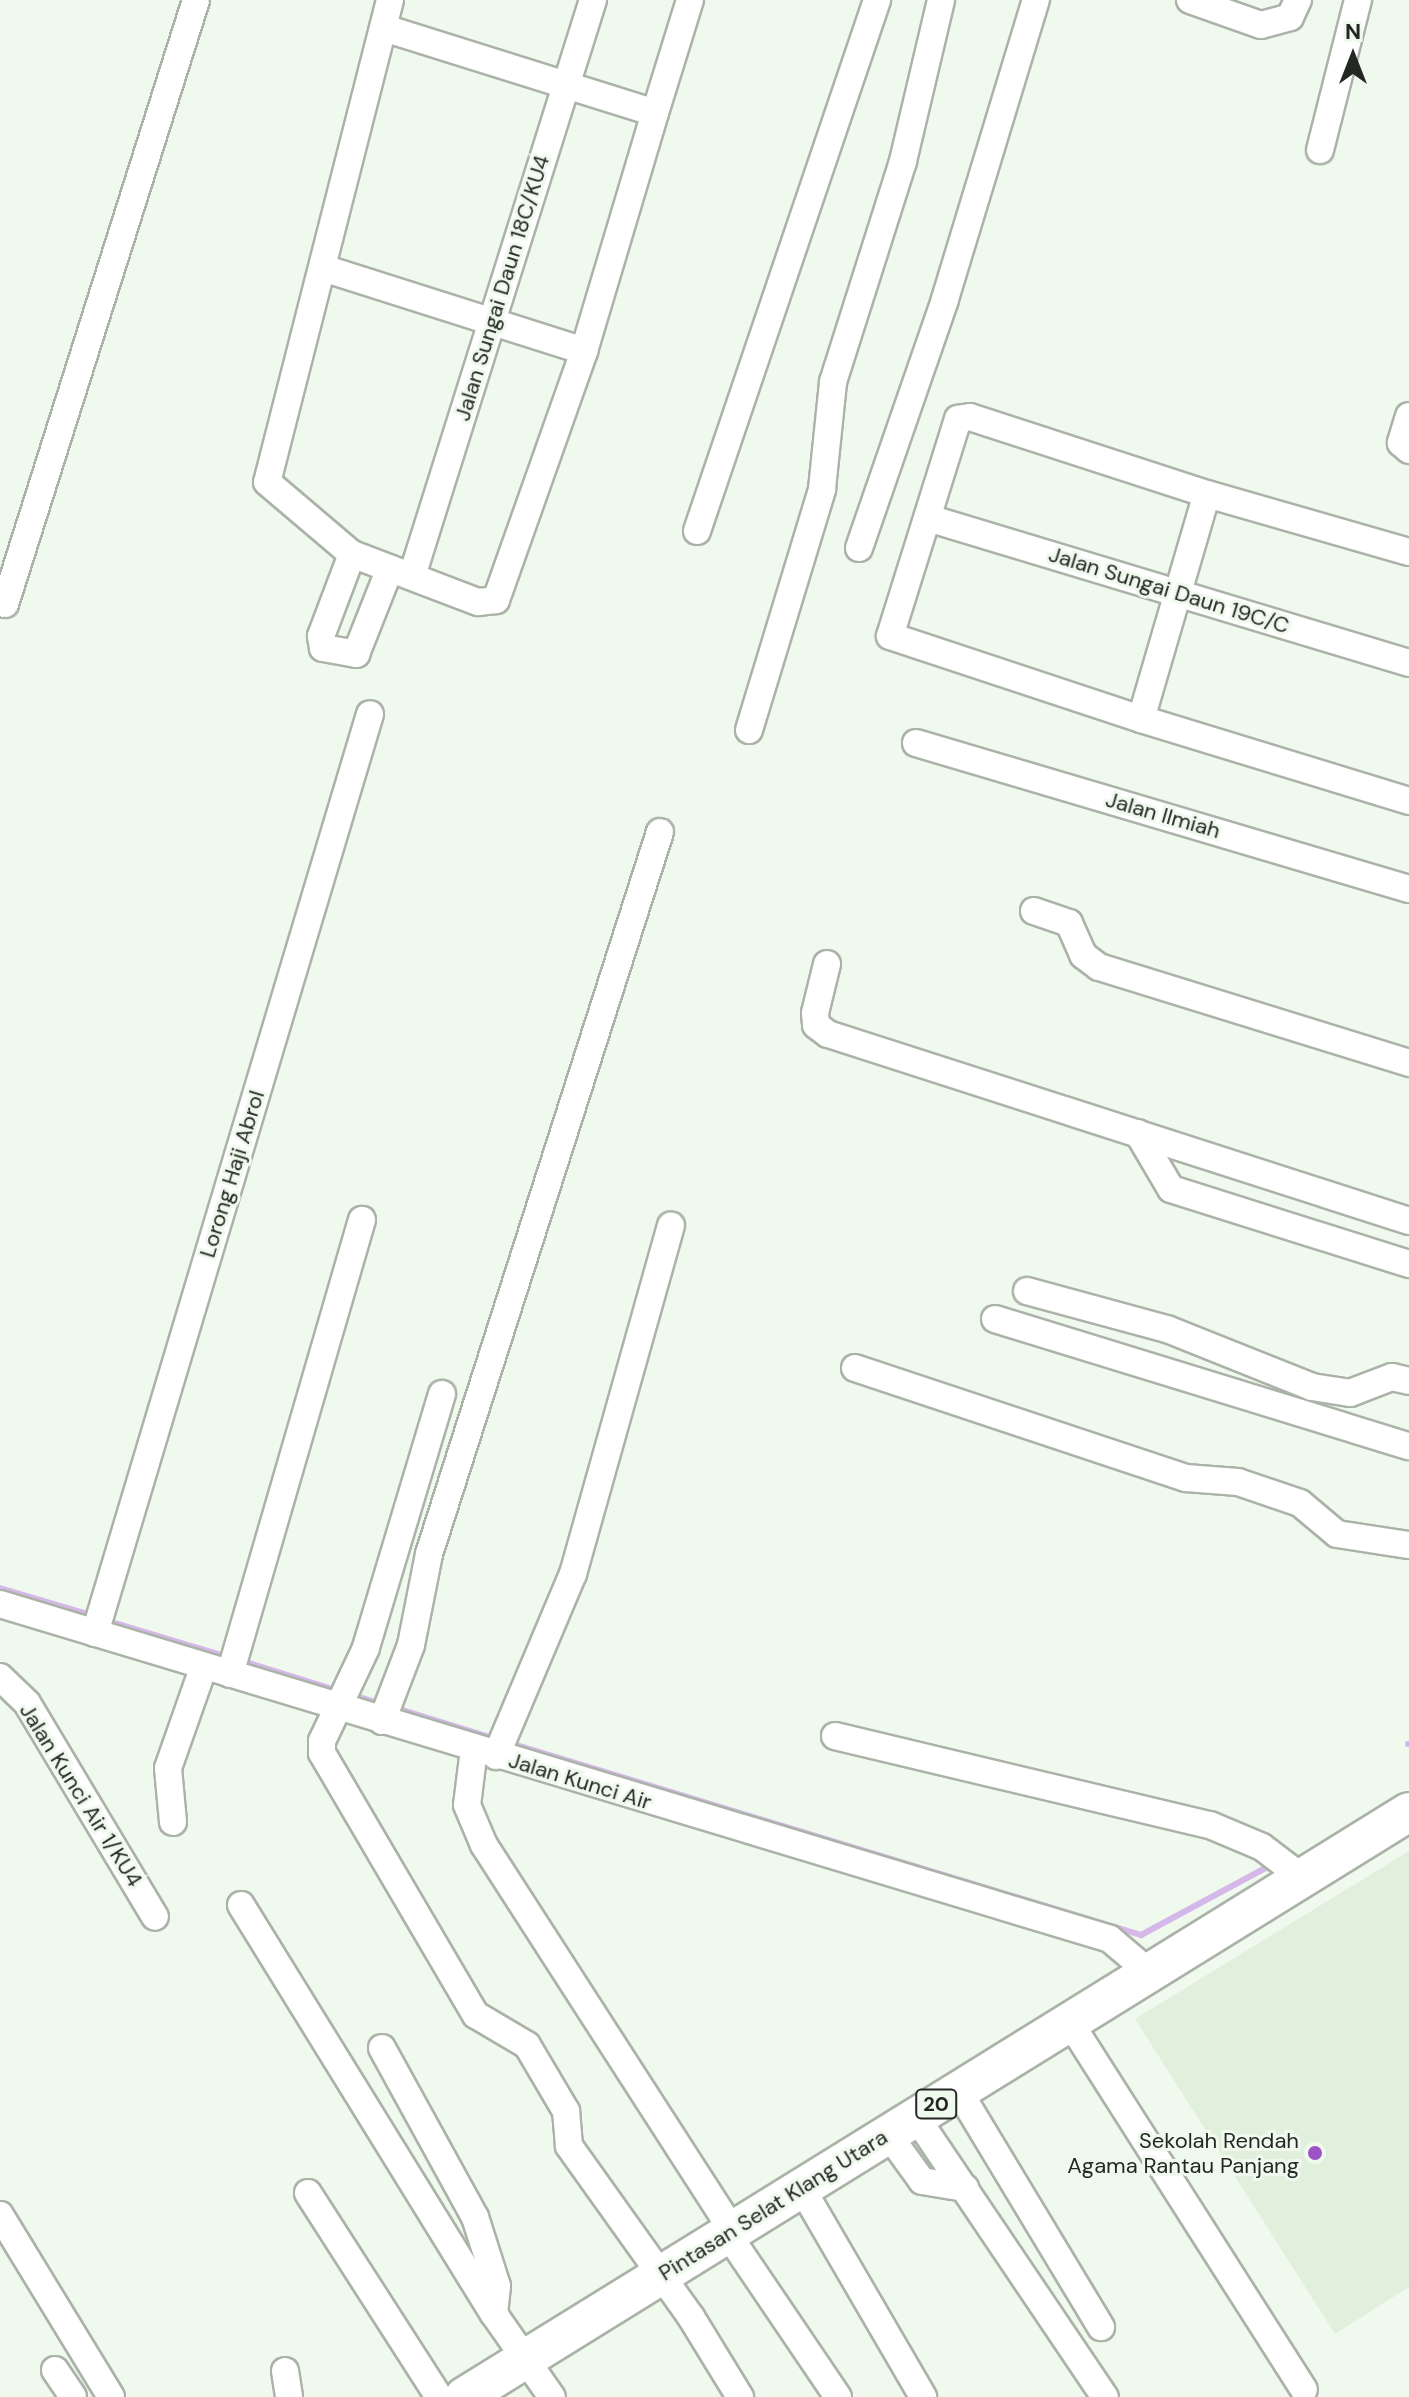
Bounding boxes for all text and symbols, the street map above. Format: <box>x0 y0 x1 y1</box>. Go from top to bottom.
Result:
north arrow <box>1313 16 1393 96</box>
text: N <box>1345 17 1361 46</box>
street label: Jalan Sungai Daun 18C/KU4 <box>449 152 555 424</box>
street label: Jalan Sungai Daun 19C/C <box>1046 541 1292 639</box>
street label: Jalan Ilmiah <box>1103 786 1223 844</box>
street label: Lorong Haji Abrol <box>194 1087 270 1261</box>
street label: Jalan Kunci Air 1/KU4 <box>14 1699 148 1891</box>
street label: Jalan Kunci Air <box>505 1747 655 1815</box>
road number: 20 <box>914 2088 958 2120</box>
street label: Pintasan Selat Klang Utara <box>654 2124 892 2286</box>
place label: Sekolah Rendah Agama Rantau Panjang <box>1067 2127 1299 2178</box>
marker: Sekolah Rendah Agama Rantau Panjang <box>1306 2144 1324 2162</box>

